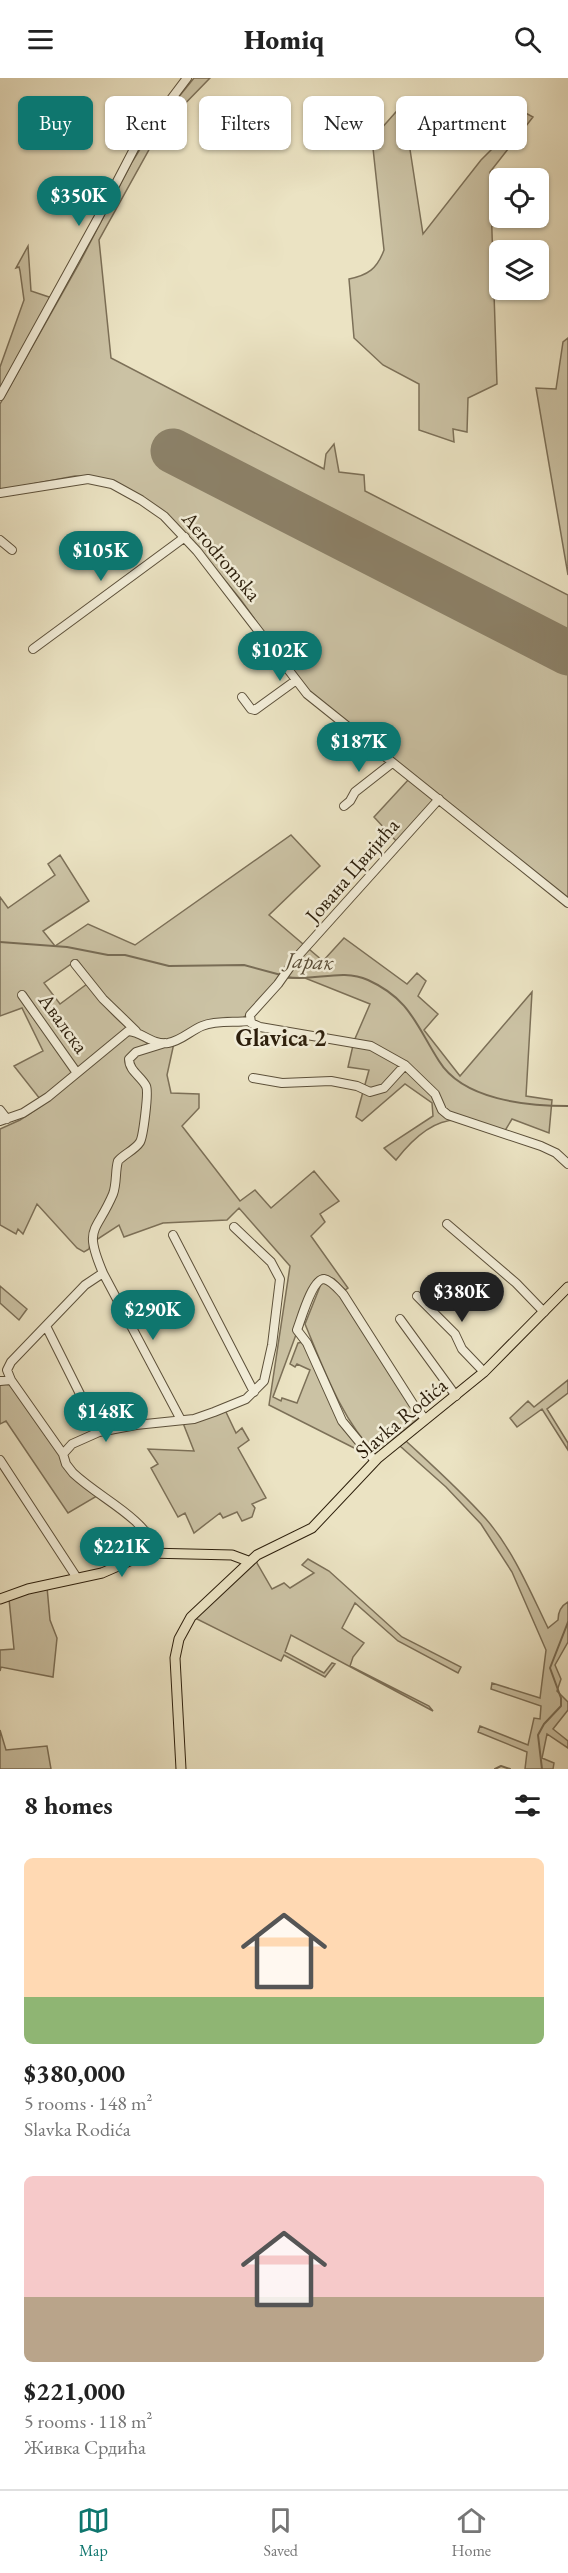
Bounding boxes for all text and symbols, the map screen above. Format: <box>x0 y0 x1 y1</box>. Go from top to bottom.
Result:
text: Homiq <box>244 22 324 57</box>
icon: menu <box>24 23 57 56</box>
icon: search <box>511 23 544 56</box>
chip: Buy <box>18 96 93 150</box>
chip: Rent <box>105 96 187 150</box>
chip: Filters <box>199 96 291 150</box>
chip: New <box>303 96 384 150</box>
chip: Apartment <box>396 96 527 150</box>
map controls <box>489 168 549 300</box>
button: locate <box>489 168 549 228</box>
pin: $350K <box>37 176 121 227</box>
text: $350K <box>51 182 107 208</box>
button: layers <box>489 240 549 300</box>
street label: Aerodromska <box>176 505 268 607</box>
pin: $105K <box>59 531 143 582</box>
text: $105K <box>73 537 129 563</box>
pin: $102K <box>238 631 322 682</box>
text: $102K <box>252 637 308 663</box>
pin: $187K <box>317 722 401 773</box>
text: $187K <box>331 728 387 754</box>
street label: Јована Цвијића <box>298 812 405 929</box>
water label: Јарак <box>281 945 335 977</box>
street label: Авалска <box>32 987 95 1059</box>
district label: Glavica 2 <box>235 1022 327 1053</box>
pin: $380K <box>420 1272 504 1323</box>
text: $380K <box>434 1278 490 1304</box>
pin: $290K <box>111 1290 195 1341</box>
text: $290K <box>125 1296 181 1322</box>
street label: Slavka Rodića <box>349 1371 453 1464</box>
pin: $148K <box>64 1392 148 1443</box>
text: $148K <box>78 1398 134 1424</box>
pin: $221K <box>80 1527 164 1578</box>
text: $221K <box>94 1533 150 1559</box>
text: 8 homes <box>24 1788 113 1822</box>
icon: filters <box>511 1789 544 1822</box>
icon: home <box>230 1897 338 2005</box>
text: $380,000 <box>24 2056 125 2090</box>
text: 5 rooms · 148 m² <box>24 2090 152 2116</box>
text: Slavka Rodića <box>24 2116 131 2142</box>
icon: home <box>230 2215 338 2323</box>
text: $221,000 <box>24 2374 125 2408</box>
text: 5 rooms · 118 m² <box>24 2408 152 2434</box>
text: Живка Срдића <box>24 2434 146 2460</box>
tab: Map <box>77 2504 110 2561</box>
tab: Saved <box>264 2504 298 2561</box>
tab: Home <box>452 2504 491 2561</box>

